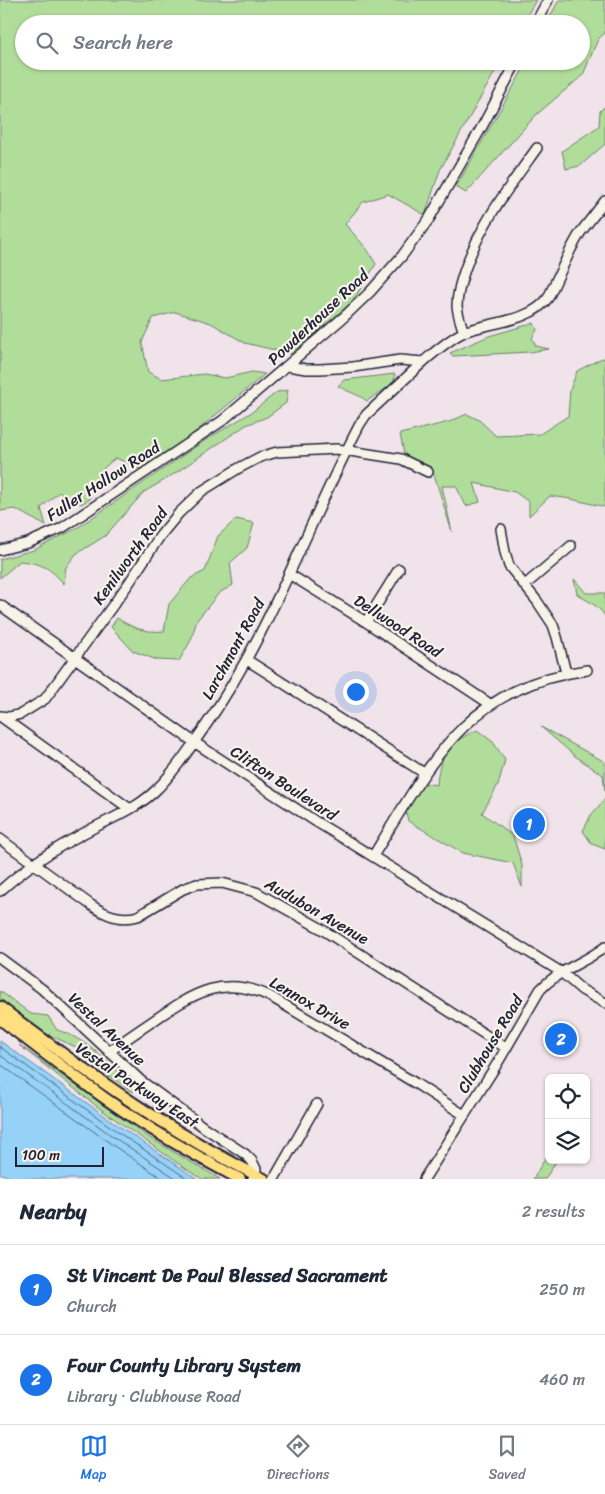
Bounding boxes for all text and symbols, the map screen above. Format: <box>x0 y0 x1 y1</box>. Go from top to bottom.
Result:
search box <box>15 15 590 70</box>
text: Search here <box>73 26 173 59</box>
icon: search <box>33 29 61 57</box>
street label: Powderhouse Road <box>260 261 377 372</box>
street label: Fuller Hollow Road <box>40 432 167 529</box>
street label: Kenilworth Road <box>84 500 176 611</box>
street label: Dellwood Road <box>348 586 450 666</box>
street label: Larchmont Road <box>193 592 274 705</box>
your location <box>343 679 369 705</box>
street label: Clifton Boulevard <box>224 737 345 830</box>
pin: 1 <box>513 805 545 843</box>
street label: Audubon Avenue <box>258 869 375 953</box>
street label: Lennox Drive <box>264 968 356 1038</box>
street label: Vestal Avenue <box>61 985 153 1073</box>
street label: Clubhouse Road <box>449 988 532 1099</box>
pin: 2 <box>545 1020 577 1058</box>
street label: Vestal Parkway East <box>69 1034 205 1136</box>
map controls <box>545 1074 590 1164</box>
button: locate <box>545 1074 590 1119</box>
button: layers <box>545 1119 590 1164</box>
text: 100 m <box>22 1143 60 1168</box>
scale bar <box>15 1144 104 1167</box>
text: Nearby <box>20 1193 86 1231</box>
text: 2 results <box>522 1197 585 1226</box>
text: St Vincent De Paul Blessed Sacrament <box>67 1259 388 1292</box>
text: 1 <box>33 1275 39 1304</box>
text: 250 m <box>539 1275 585 1304</box>
text: Church <box>67 1292 117 1321</box>
text: Four County Library System <box>67 1349 301 1382</box>
text: 2 <box>31 1365 41 1394</box>
text: 460 m <box>539 1365 585 1394</box>
text: Library · Clubhouse Road <box>67 1382 240 1411</box>
tab: Map <box>80 1432 108 1487</box>
tab: Directions <box>267 1432 329 1487</box>
tab: Saved <box>489 1432 525 1487</box>

